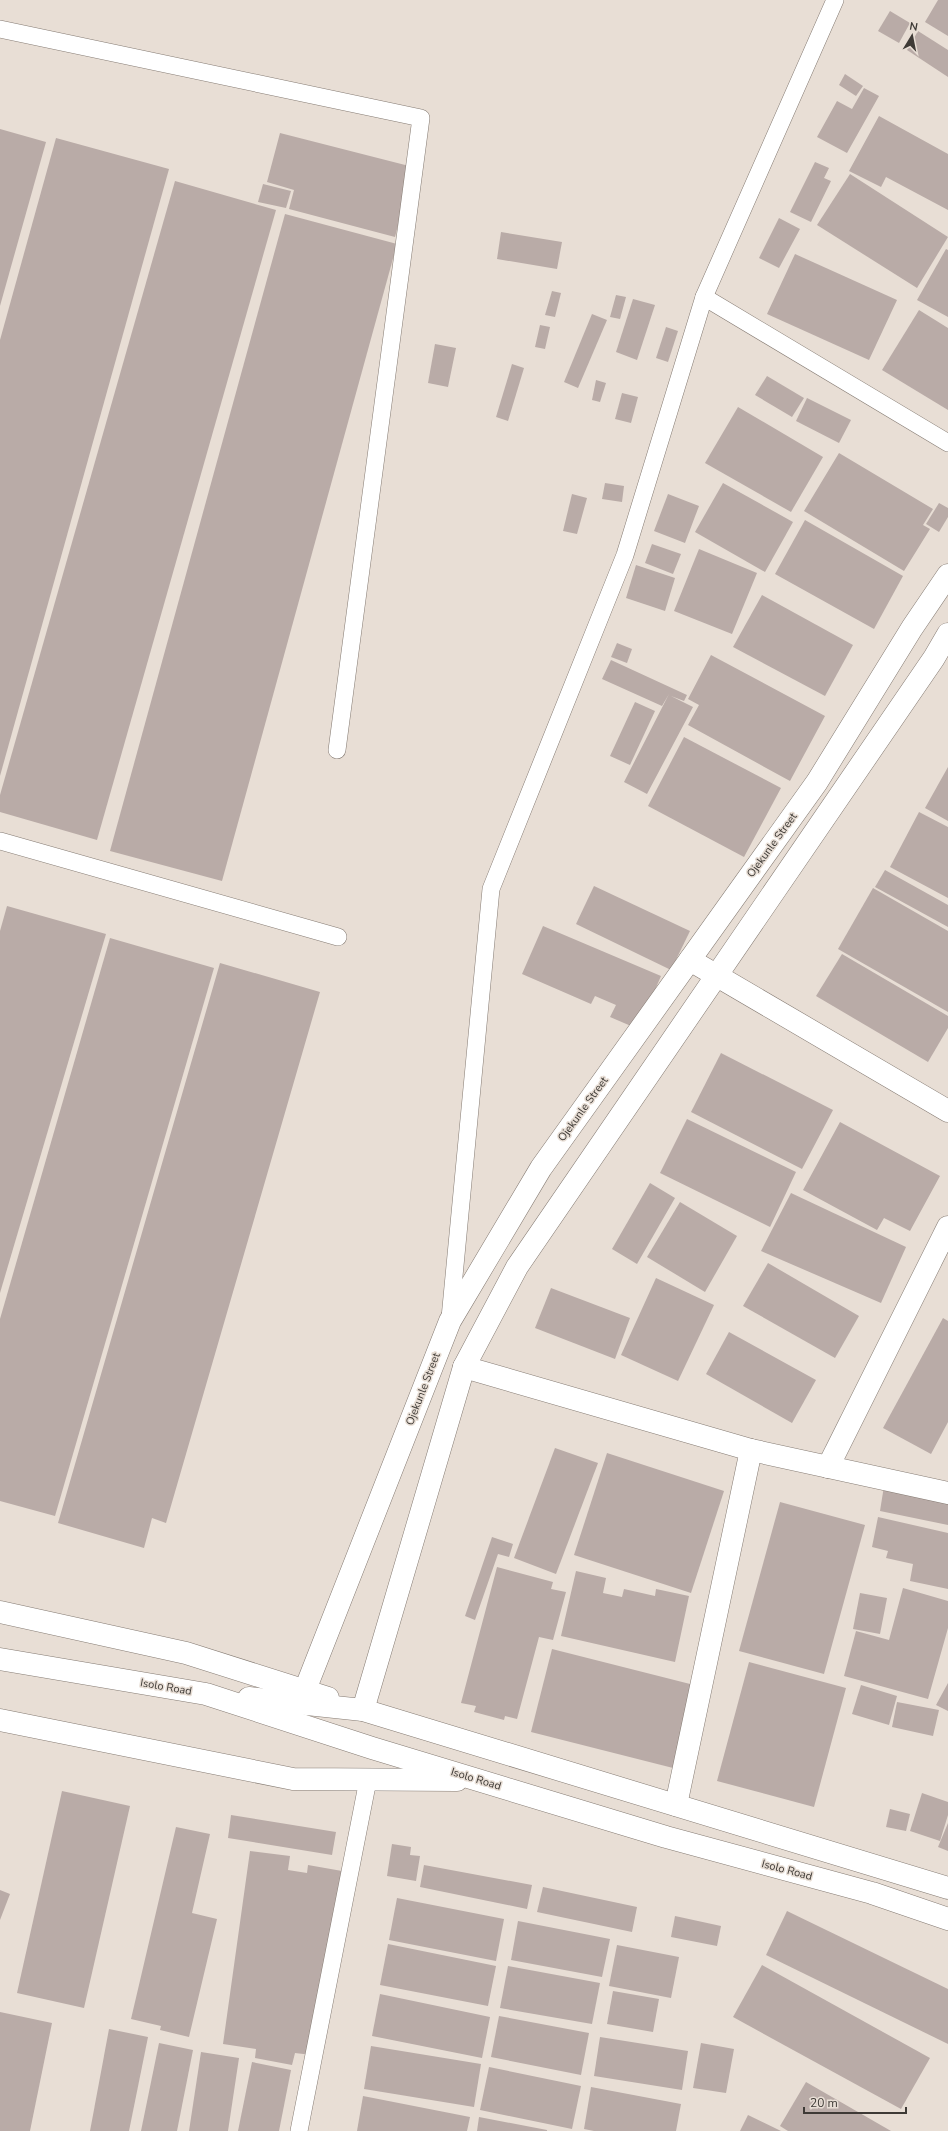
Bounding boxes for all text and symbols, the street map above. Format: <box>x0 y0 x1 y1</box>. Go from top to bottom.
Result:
north arrow <box>892 16 932 56</box>
text: N <box>908 19 919 35</box>
street label: Ojekunle Street <box>743 809 801 880</box>
street label: Ojekunle Street <box>554 1073 612 1144</box>
street label: Ojekunle Street <box>402 1350 444 1427</box>
street label: Isolo Road <box>139 1675 193 1699</box>
street label: Isolo Road <box>449 1764 503 1794</box>
street label: Isolo Road <box>760 1856 814 1884</box>
scale bar <box>804 2089 906 2115</box>
text: 20 m <box>810 2095 838 2111</box>

